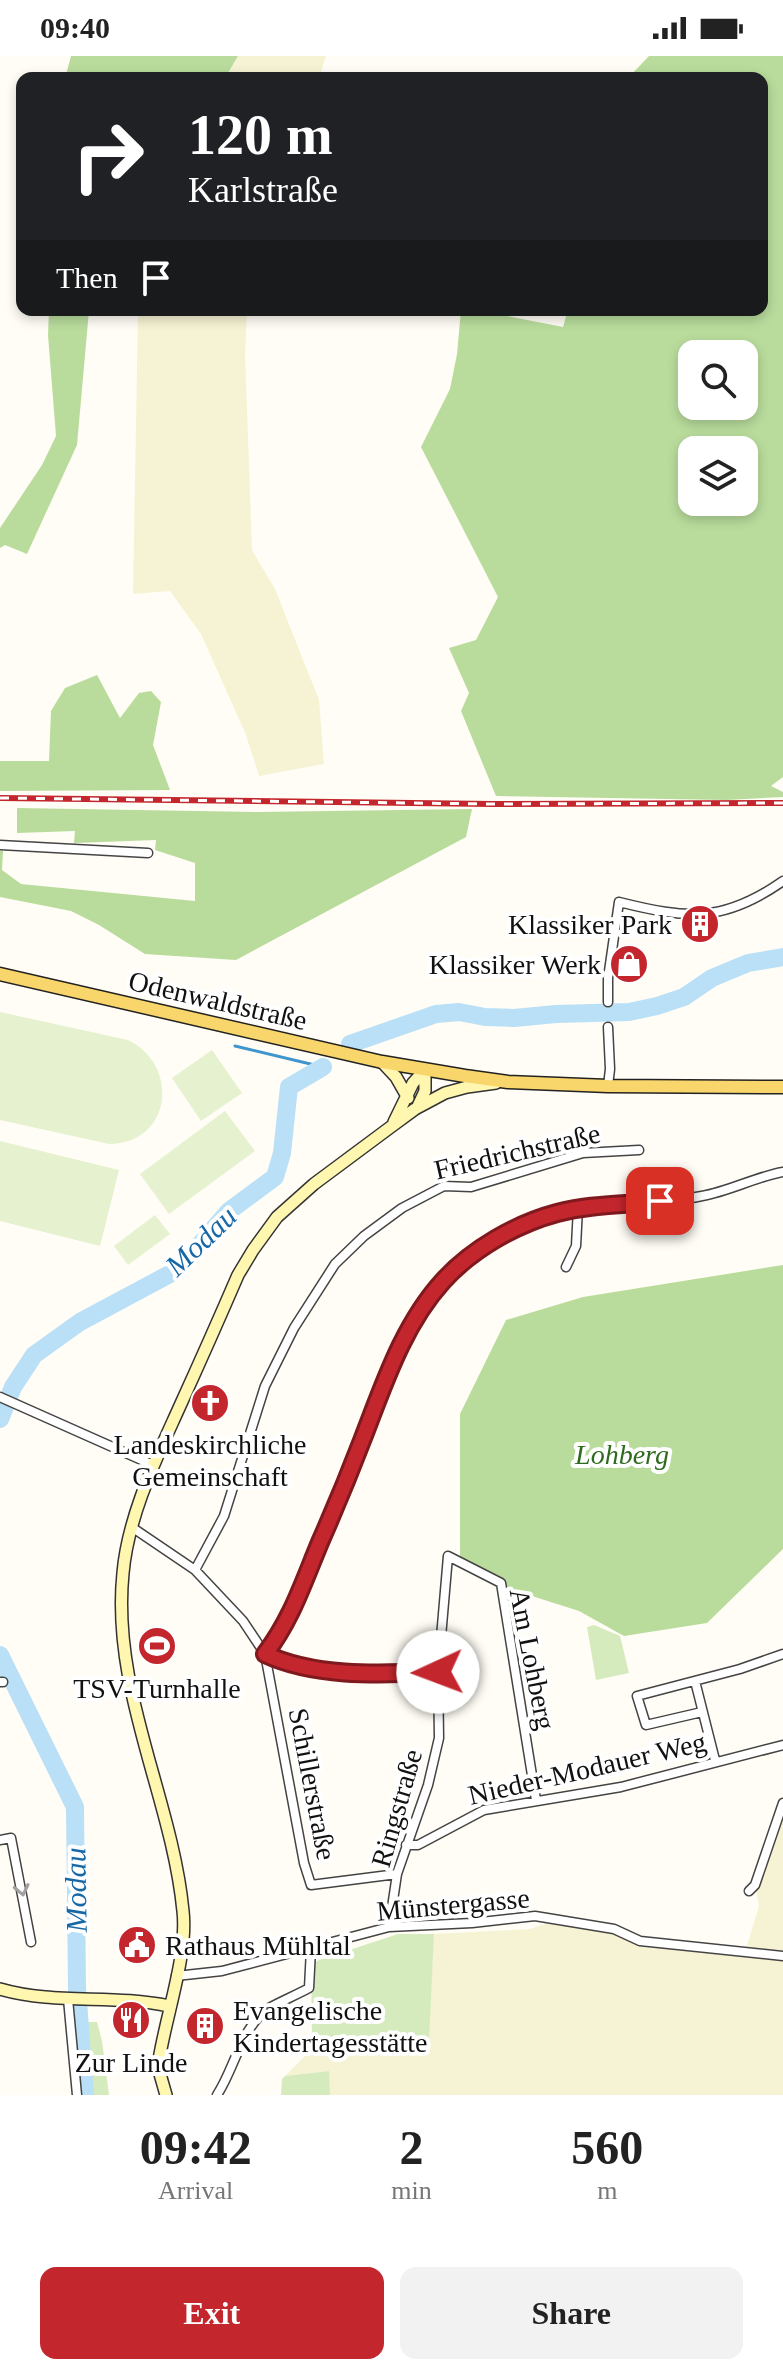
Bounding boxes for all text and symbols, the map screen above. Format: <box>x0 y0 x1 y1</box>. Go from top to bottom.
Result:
text: 09:40 <box>40 11 110 44</box>
icon: right <box>56 104 160 208</box>
text: 120 m <box>188 104 333 166</box>
text: Karlstraße <box>188 170 338 210</box>
icon: arrive <box>134 256 178 300</box>
text: Then <box>56 261 118 294</box>
map controls <box>678 340 758 516</box>
button: search <box>678 340 758 420</box>
button: layers <box>678 436 758 516</box>
building icon: Klassiker Park <box>679 903 721 945</box>
place label: Klassiker Park <box>508 909 672 940</box>
shop icon: Klassiker Werk <box>608 943 650 985</box>
place label: Klassiker Werk <box>429 949 601 980</box>
street label: Odenwaldstraße <box>126 965 310 1036</box>
street label: Friedrichstraße <box>431 1117 603 1186</box>
pin <box>626 1167 694 1235</box>
icon: arrive <box>638 1179 682 1223</box>
water label: Modau <box>158 1199 243 1283</box>
church icon: Landeskirchliche Gemeinschaft <box>189 1382 231 1424</box>
place label: Landeskirchliche Gemeinschaft <box>114 1429 306 1492</box>
park label: Lohberg <box>574 1439 669 1470</box>
street label: Am Lohberg <box>504 1586 561 1732</box>
sports icon: TSV-Turnhalle <box>136 1625 178 1667</box>
position arrow <box>396 1630 480 1714</box>
place label: TSV-Turnhalle <box>73 1673 241 1704</box>
street label: Schillerstraße <box>283 1706 342 1863</box>
street label: Nieder-Modauer Weg <box>465 1726 709 1811</box>
street label: Ringstraße <box>365 1746 428 1871</box>
water label: Modau <box>58 1847 93 1934</box>
street label: Münstergasse <box>375 1882 531 1927</box>
one-way arrow <box>12 1883 29 1896</box>
public building icon: Rathaus Mühltal <box>116 1924 158 1966</box>
place label: Rathaus Mühltal <box>165 1930 351 1961</box>
place label: Evangelische Kindertagesstätte <box>233 1995 427 2058</box>
restaurant icon: Zur Linde <box>110 1999 152 2041</box>
building icon: Evangelische Kindertagesstätte <box>184 2005 226 2047</box>
place label: Zur Linde <box>75 2047 187 2078</box>
text: 09:42 <box>140 2121 252 2174</box>
text: 2 <box>399 2121 423 2174</box>
text: 560 <box>571 2121 643 2174</box>
text: Arrival <box>158 2176 233 2205</box>
text: min <box>391 2176 432 2205</box>
text: m <box>597 2176 617 2205</box>
button: Exit <box>40 2267 384 2359</box>
button: Share <box>400 2267 743 2359</box>

